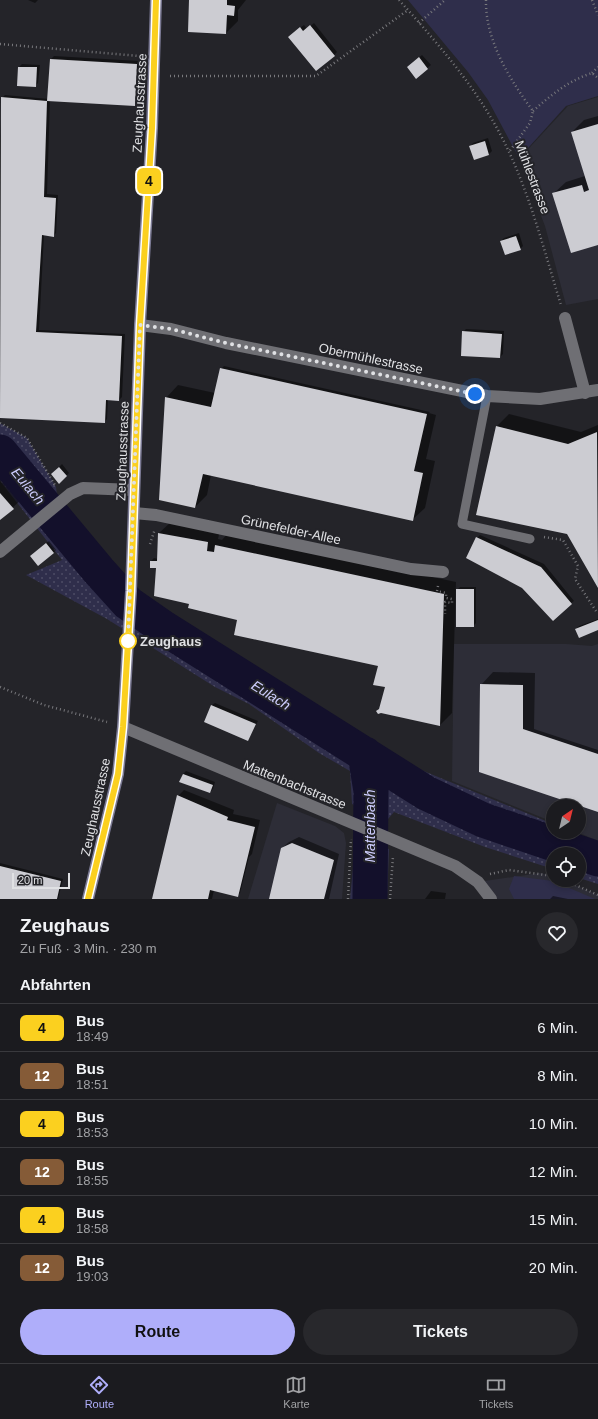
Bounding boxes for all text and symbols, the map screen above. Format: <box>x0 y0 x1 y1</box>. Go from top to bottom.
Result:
street label: Zeughausstrasse <box>129 53 150 153</box>
street label: Mühlestrasse <box>512 138 553 216</box>
line badge: 4 <box>136 168 162 194</box>
text: 4 <box>145 173 153 189</box>
street label: Obermühlestrasse <box>317 340 424 377</box>
your location <box>465 384 485 404</box>
street label: Zeughausstrasse <box>113 401 132 501</box>
water label: Eulach <box>8 464 48 508</box>
street label: Grünefelder-Allee <box>240 512 342 547</box>
marker: Zeughaus <box>119 632 137 650</box>
place label: Zeughaus <box>140 634 201 649</box>
water label: Eulach <box>249 677 294 713</box>
street label: Zeughausstrasse <box>78 757 113 857</box>
street label: Mattenbachstrasse <box>241 757 349 812</box>
water label: Mattenbach <box>362 789 378 863</box>
north arrow <box>546 799 586 839</box>
map controls <box>546 799 586 887</box>
button: locate <box>546 847 586 887</box>
scale bar <box>12 871 70 890</box>
text: 20 m <box>18 874 42 886</box>
button: heart <box>536 912 578 954</box>
text: Zeughaus <box>20 915 110 936</box>
text: Zu Fuß · 3 Min. · 230 m <box>20 941 157 956</box>
text: Abfahrten <box>20 976 91 993</box>
text: Bus <box>76 1012 104 1029</box>
text: 6 Min. <box>537 1019 578 1036</box>
text: 4 <box>38 1020 46 1036</box>
text: 18:49 <box>76 1029 109 1044</box>
text: Bus <box>76 1060 104 1077</box>
text: 8 Min. <box>537 1067 578 1084</box>
text: 12 <box>34 1068 50 1084</box>
text: 18:51 <box>76 1077 109 1092</box>
text: Bus <box>76 1108 104 1125</box>
text: 10 Min. <box>529 1115 578 1132</box>
text: 4 <box>38 1116 46 1132</box>
text: 18:53 <box>76 1125 109 1140</box>
text: Bus <box>76 1156 104 1173</box>
text: 12 Min. <box>529 1163 578 1180</box>
text: 12 <box>34 1164 50 1180</box>
text: 18:55 <box>76 1173 109 1188</box>
text: Bus <box>76 1204 104 1221</box>
text: 15 Min. <box>529 1211 578 1228</box>
text: 4 <box>38 1212 46 1228</box>
text: 18:58 <box>76 1221 109 1236</box>
text: Bus <box>76 1252 104 1269</box>
text: 20 Min. <box>529 1259 578 1276</box>
text: 12 <box>34 1260 50 1276</box>
text: 19:03 <box>76 1269 109 1284</box>
button: Route <box>20 1309 295 1355</box>
button: Tickets <box>303 1309 578 1355</box>
tab: Route <box>85 1374 114 1410</box>
tab: Karte <box>283 1374 310 1410</box>
tab: Tickets <box>479 1374 513 1410</box>

